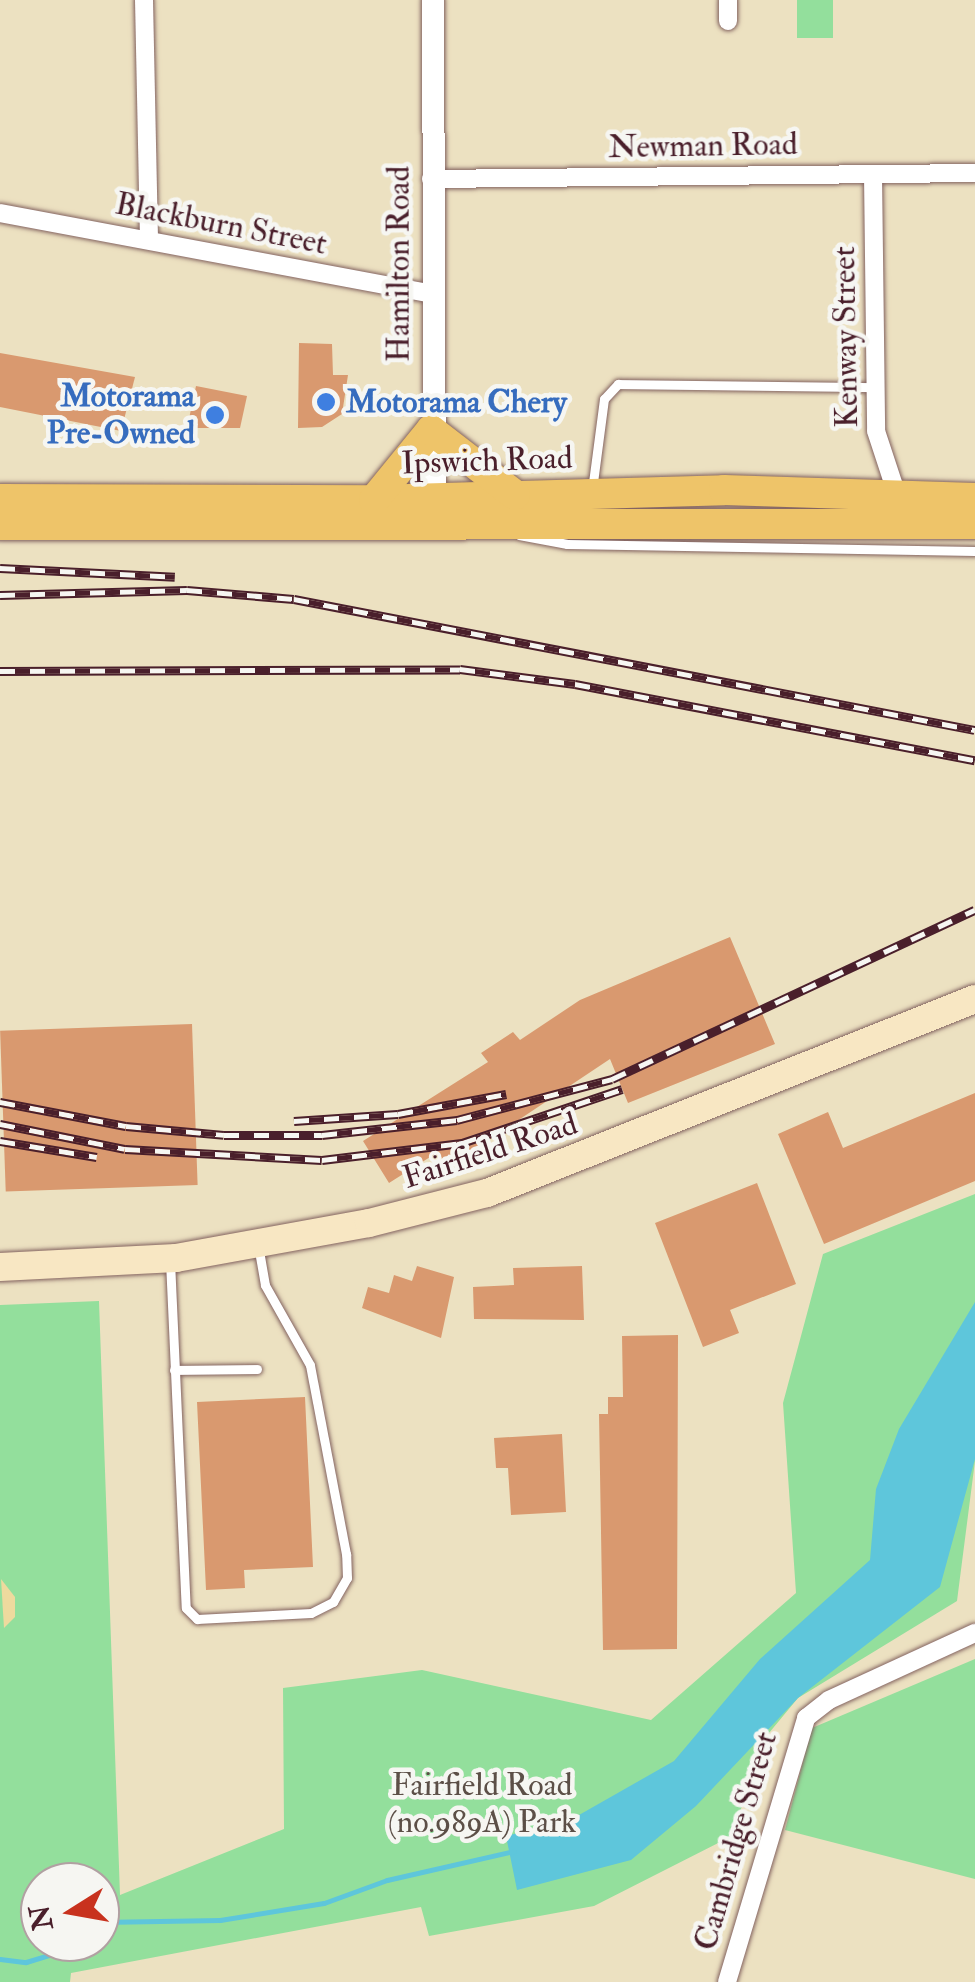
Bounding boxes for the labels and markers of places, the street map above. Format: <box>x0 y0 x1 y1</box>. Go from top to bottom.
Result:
place label: Motorama Pre-Owned <box>46 378 195 453</box>
place label: Motorama Chery <box>346 383 567 421</box>
marker: Motorama Chery <box>315 391 337 413</box>
marker: Motorama Pre-Owned <box>204 404 226 426</box>

